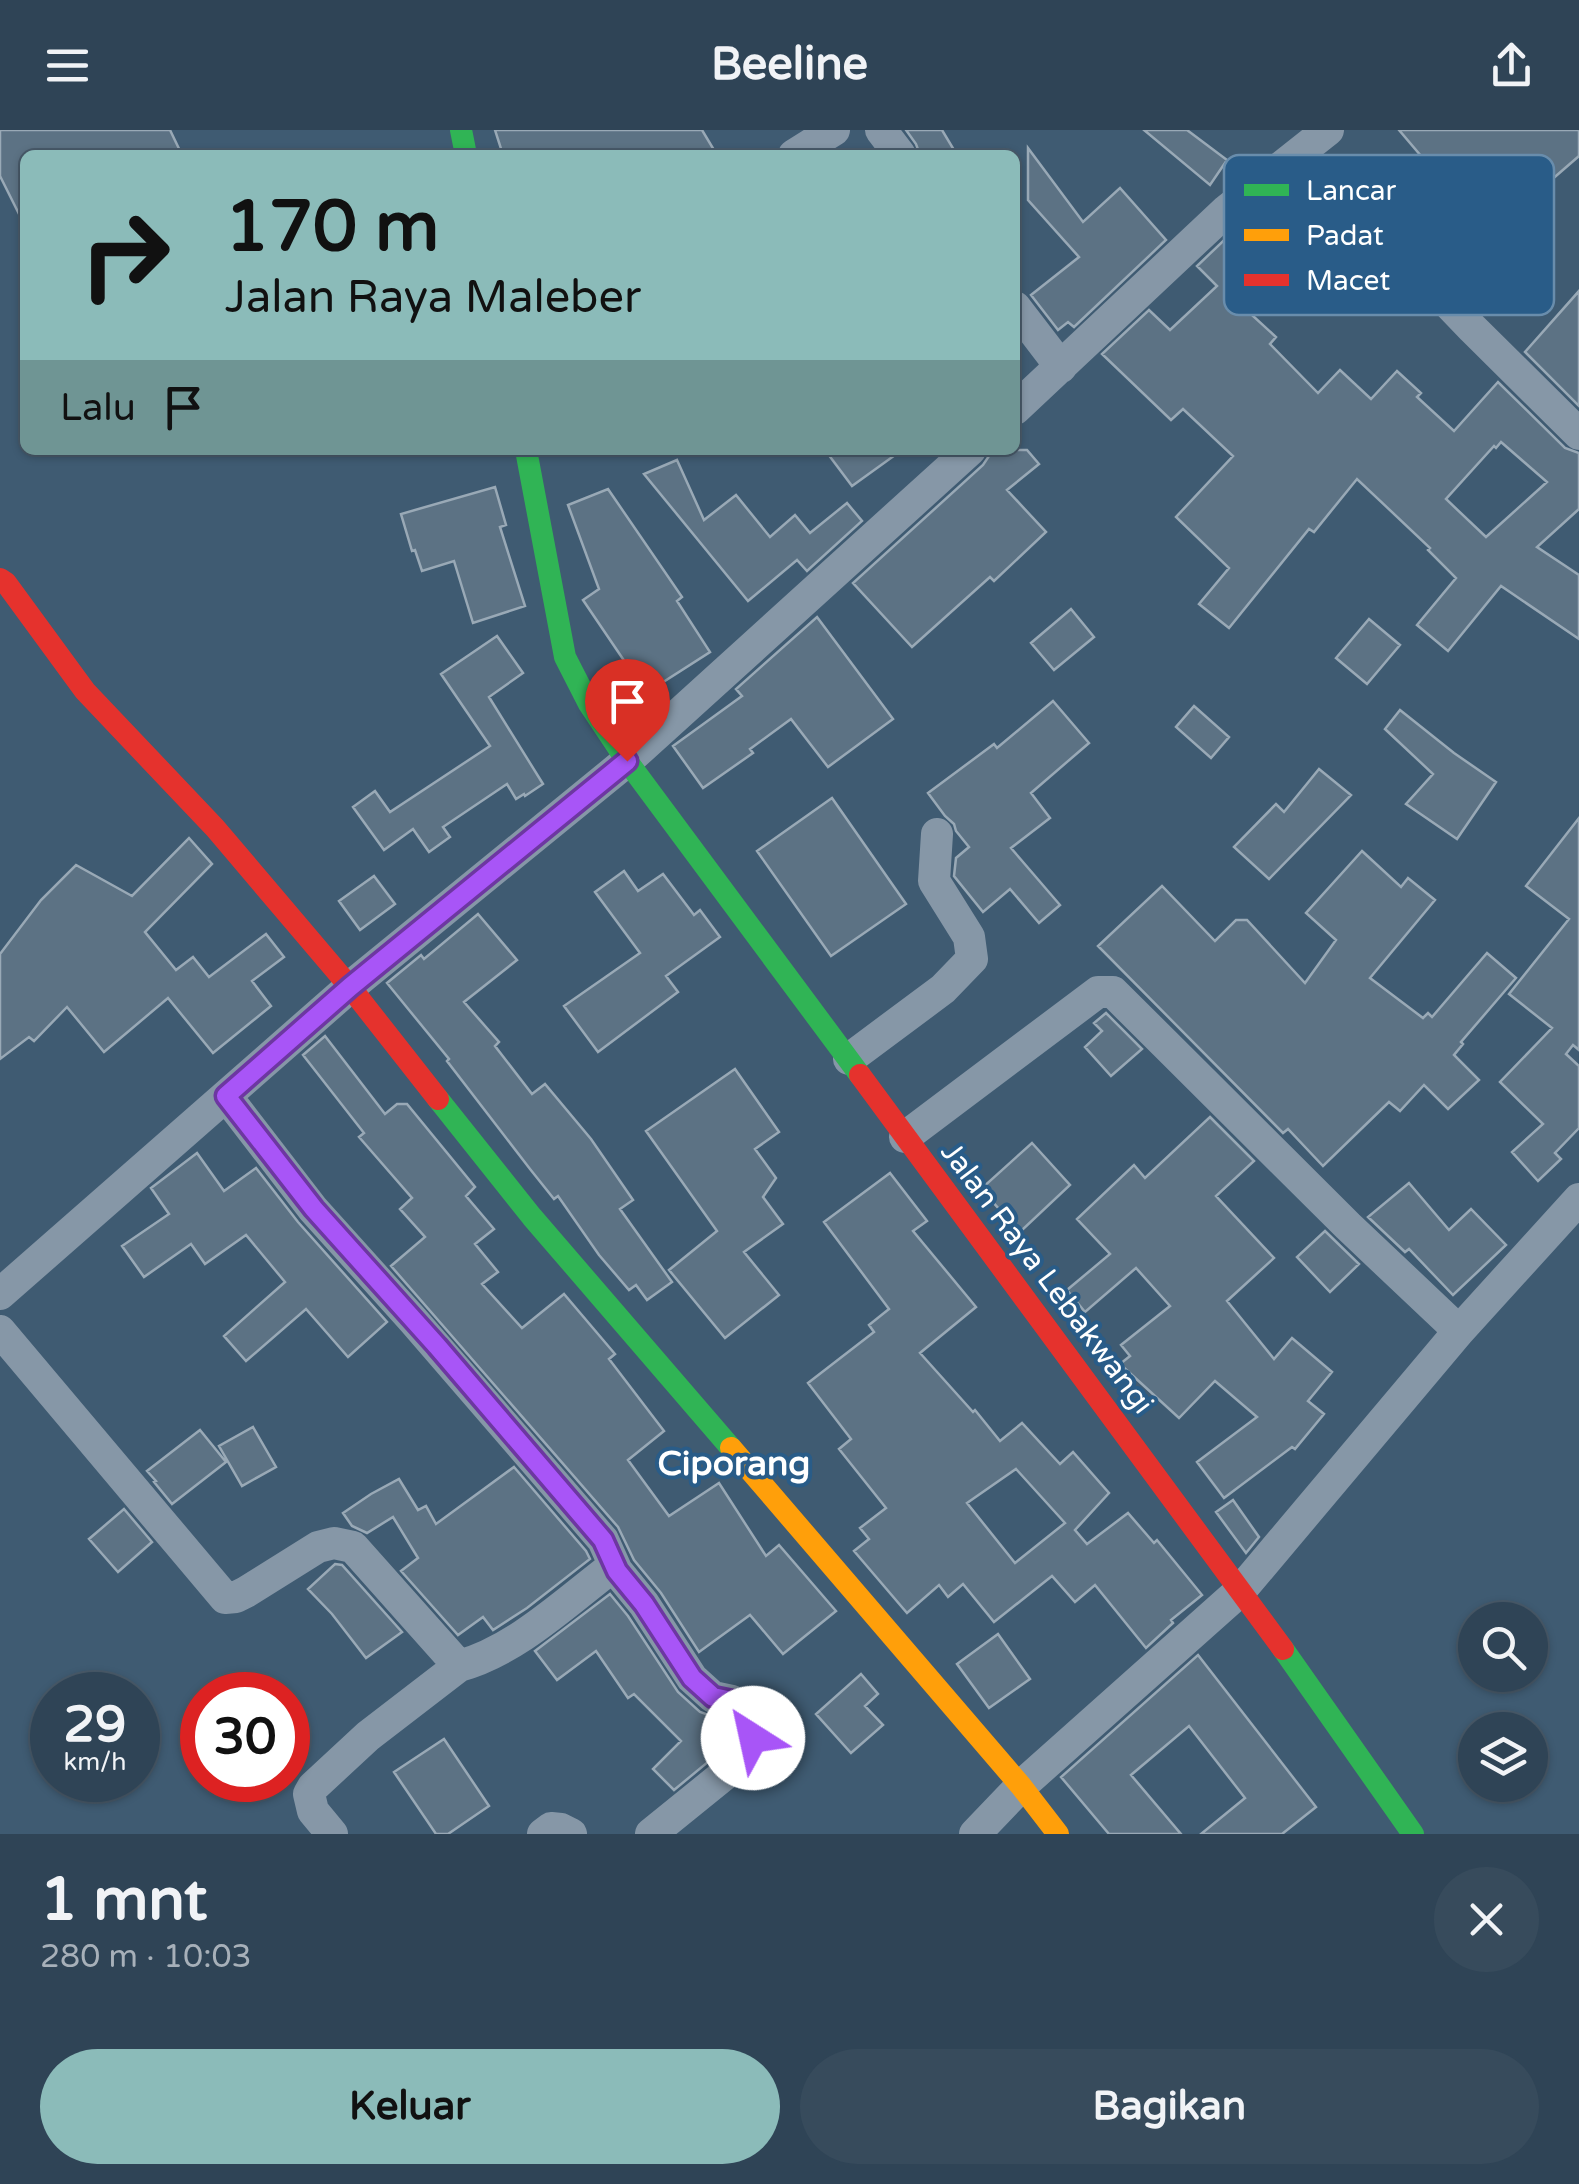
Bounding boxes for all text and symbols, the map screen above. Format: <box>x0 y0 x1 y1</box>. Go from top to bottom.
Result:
icon: menu <box>40 38 95 93</box>
text: Beeline <box>711 38 868 92</box>
icon: share <box>1484 38 1539 93</box>
legend <box>1224 155 1554 315</box>
text: Lancar <box>1306 174 1397 208</box>
text: 170 m <box>225 186 439 270</box>
icon: right <box>60 190 190 320</box>
text: Padat <box>1306 219 1384 253</box>
text: Macet <box>1306 264 1390 298</box>
text: Jalan Raya Maleber <box>225 271 641 325</box>
icon: arrive <box>156 380 211 435</box>
text: Lalu <box>60 385 136 431</box>
pin <box>585 659 670 762</box>
icon: arrive <box>600 674 655 729</box>
street label: Jalan Raya Lebakwangi <box>933 1135 1161 1421</box>
district label: Ciporang <box>658 1443 810 1485</box>
map controls <box>1458 1602 1548 1802</box>
button: search <box>1458 1602 1548 1692</box>
speed limit sign: 30 <box>180 1672 310 1802</box>
position arrow <box>701 1686 805 1790</box>
text: 29 <box>64 1695 126 1755</box>
button: layers <box>1458 1712 1548 1802</box>
text: km/h <box>64 1747 126 1777</box>
text: 1 mnt <box>40 1864 207 1936</box>
button: close <box>1434 1867 1539 1972</box>
text: 280 m · 10:03 <box>40 1938 252 1976</box>
button: Keluar <box>40 2049 780 2164</box>
button: Bagikan <box>800 2049 1539 2164</box>

